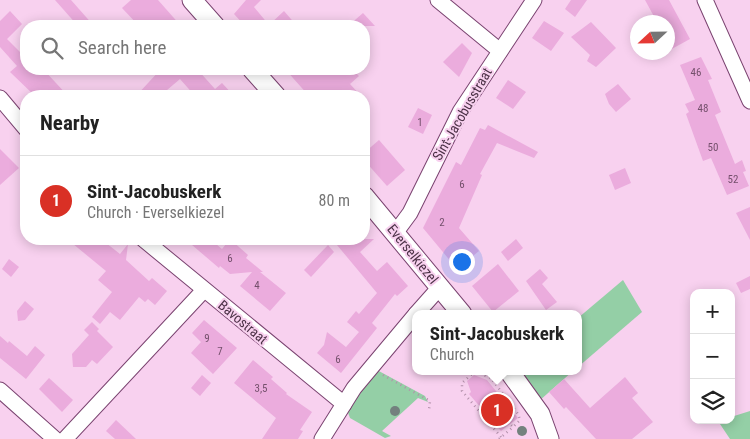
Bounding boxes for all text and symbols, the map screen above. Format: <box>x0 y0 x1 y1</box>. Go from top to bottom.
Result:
north arrow <box>630 15 675 60</box>
search box <box>20 20 370 75</box>
icon: search <box>38 34 66 62</box>
text: Search here <box>78 36 166 59</box>
street label: Sint-Jacobusstraat <box>429 65 495 163</box>
house number: 46 <box>691 66 701 79</box>
house number: 48 <box>698 102 708 115</box>
text: Nearby <box>40 111 99 135</box>
house number: 1 <box>417 116 423 129</box>
house number: 50 <box>708 141 718 154</box>
house number: 52 <box>728 173 738 186</box>
house number: 6 <box>459 178 465 191</box>
text: Sint-Jacobuskerk <box>87 180 221 203</box>
text: 1 <box>52 191 60 210</box>
text: 80 m <box>318 191 350 210</box>
text: Church · Everselkiezel <box>87 203 224 222</box>
house number: 2 <box>439 216 445 229</box>
street label: Everselkiezel <box>384 221 442 287</box>
your location <box>449 249 475 275</box>
house number: 6 <box>227 252 233 265</box>
house number: 4 <box>254 279 260 292</box>
map controls <box>690 289 735 424</box>
button: + <box>690 289 735 334</box>
street label: Bavostraat <box>215 297 271 347</box>
popup <box>412 310 582 375</box>
text: Sint-Jacobuskerk <box>430 322 564 345</box>
house number: 9 <box>204 332 210 345</box>
button: − <box>690 334 735 379</box>
house number: 7 <box>217 345 223 358</box>
text: Church <box>430 345 474 364</box>
house number: 6 <box>335 353 341 366</box>
button: layers <box>690 379 735 424</box>
house number: 3,5 <box>254 382 268 395</box>
pin: 1 <box>481 391 513 429</box>

